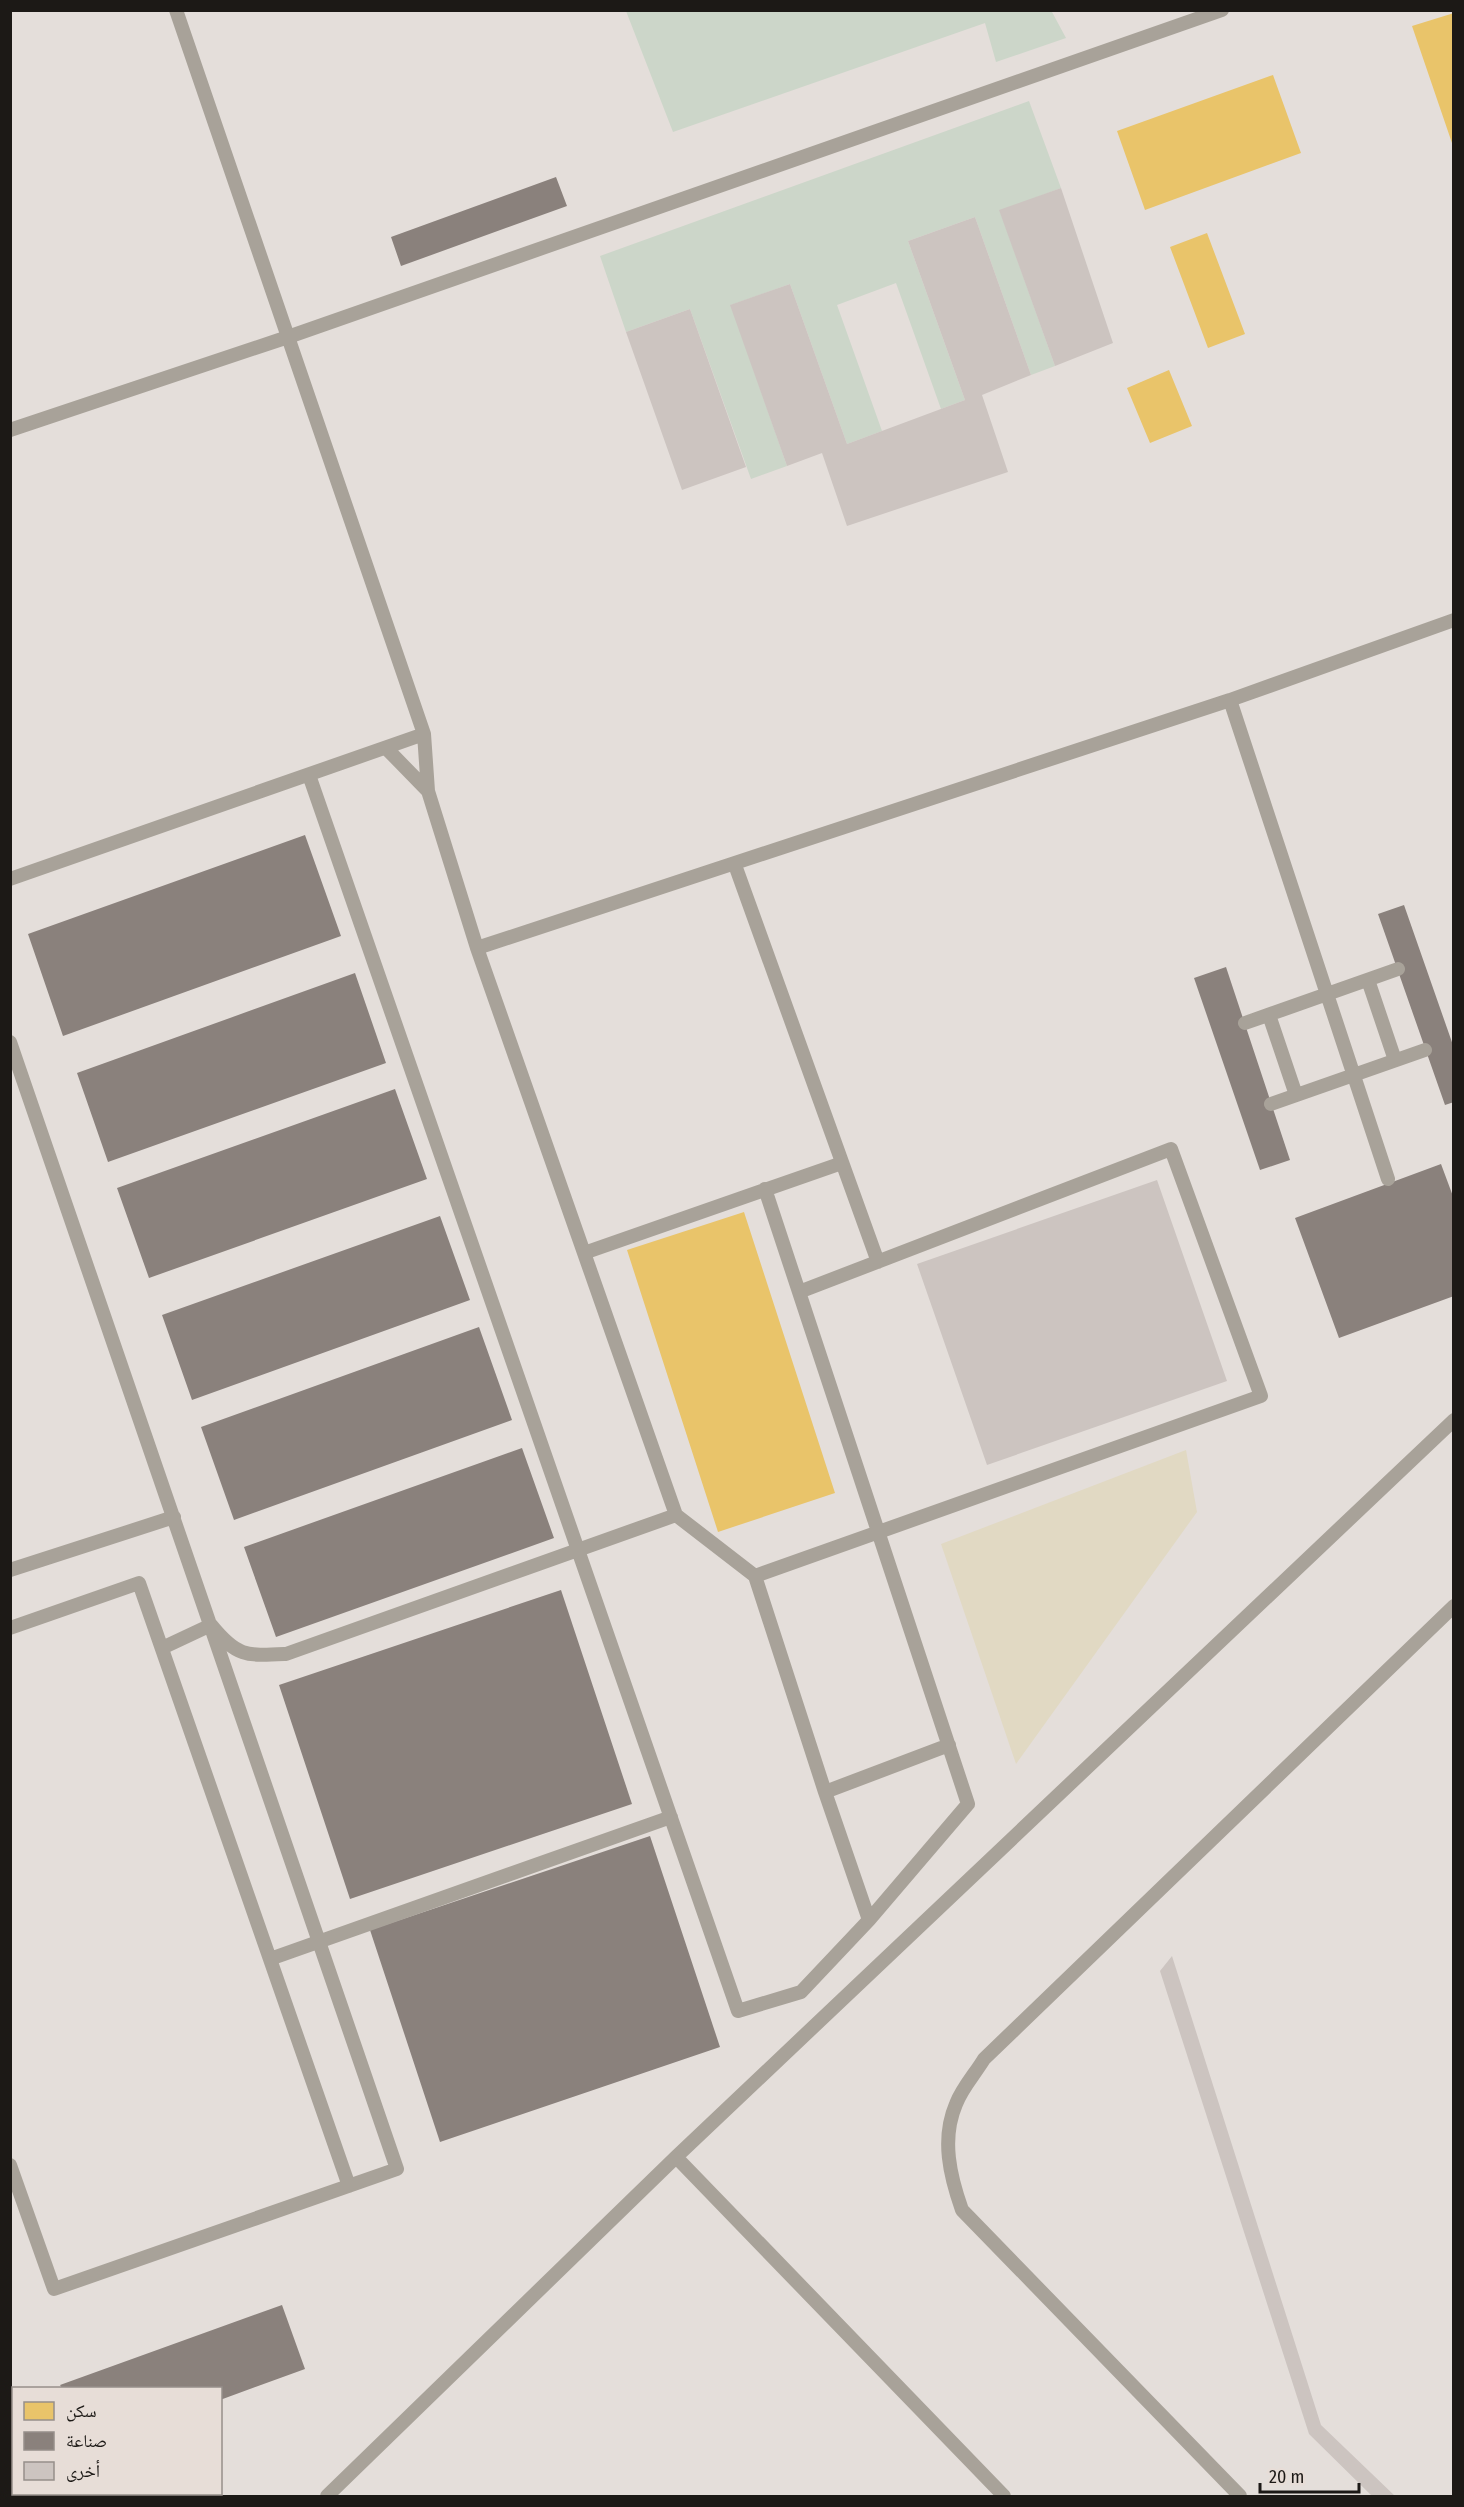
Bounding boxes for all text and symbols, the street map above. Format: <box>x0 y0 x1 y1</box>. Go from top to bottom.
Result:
legend <box>12 2387 222 2495</box>
text: سكن <box>66 2400 97 2422</box>
text: صناعة <box>66 2430 107 2452</box>
scale bar <box>1260 2456 1359 2494</box>
text: أخرى <box>66 2460 100 2482</box>
text: 20 m <box>1269 2466 1304 2488</box>

